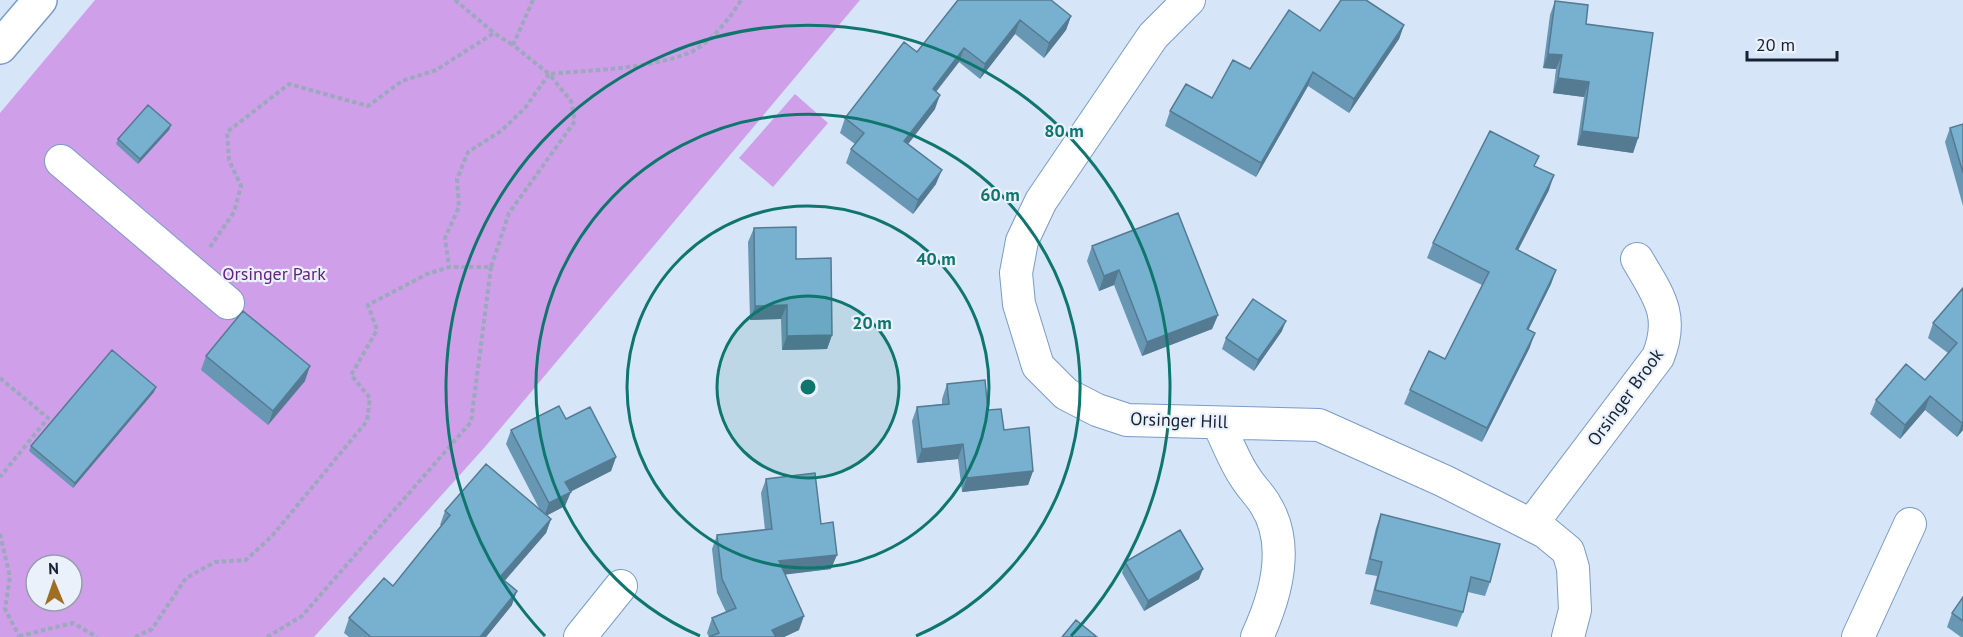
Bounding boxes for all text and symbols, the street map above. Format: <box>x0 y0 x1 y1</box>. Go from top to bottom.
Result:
scale bar <box>1747 24 1837 62</box>
text: 20 m <box>1756 33 1795 56</box>
text: 80 m <box>1044 119 1084 142</box>
text: 60 m <box>980 183 1020 206</box>
text: 40 m <box>916 247 956 270</box>
park label: Orsinger Park <box>222 262 326 285</box>
text: 20 m <box>852 311 892 334</box>
street label: Orsinger Brook <box>1582 343 1668 450</box>
centre of rings <box>798 377 818 397</box>
street label: Orsinger Hill <box>1130 407 1229 433</box>
north arrow <box>24 553 84 613</box>
text: N <box>48 558 59 578</box>

